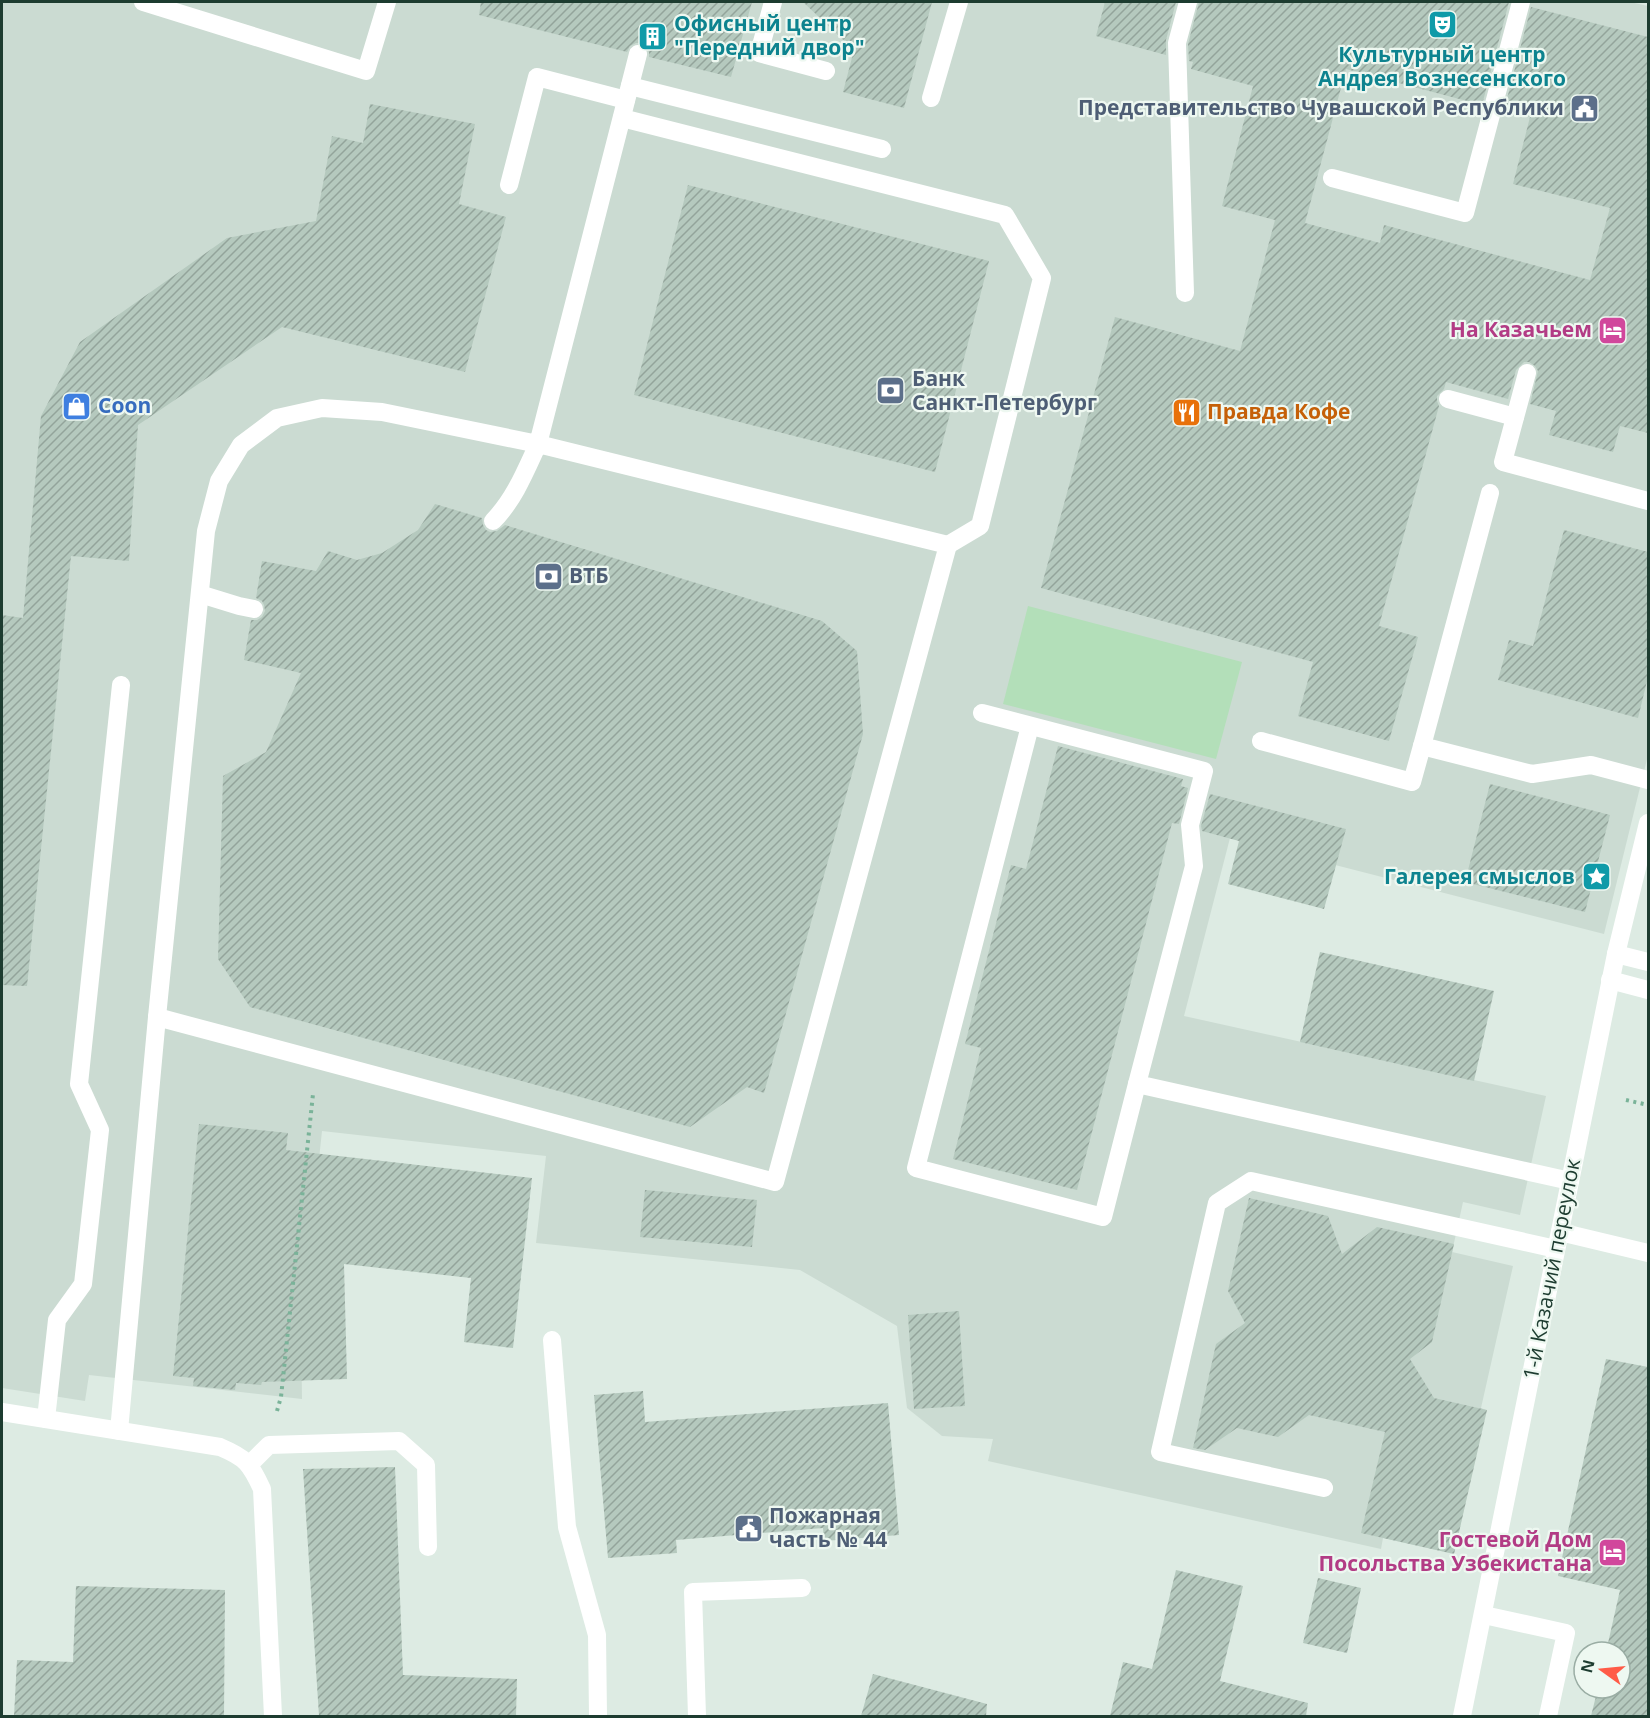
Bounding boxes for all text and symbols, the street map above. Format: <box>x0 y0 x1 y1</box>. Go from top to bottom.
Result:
theatre icon: Культурный центр Андрея Вознесенского <box>1426 8 1458 40</box>
place label: Офисный центр "Передний двор" <box>674 9 865 61</box>
building icon: Офисный центр "Передний двор" <box>637 20 669 52</box>
place label: Культурный центр Андрея Вознесенского <box>1318 40 1566 92</box>
public building icon: Представительство Чувашской Республики <box>1569 92 1601 124</box>
place label: Представительство Чувашской Республики <box>1078 93 1564 121</box>
hotel icon: На Казачьем <box>1597 314 1629 346</box>
place label: На Казачьем <box>1450 315 1592 343</box>
place label: Банк Санкт-Петербург <box>912 364 1097 416</box>
bank icon: Банк Санкт-Петербург <box>875 375 907 407</box>
shop icon: Coon <box>61 390 93 422</box>
place label: Coon <box>98 391 151 419</box>
restaurant icon: Правда Кофе <box>1170 396 1202 428</box>
place label: Правда Кофе <box>1207 397 1351 425</box>
bank icon: ВТБ <box>532 560 564 592</box>
place label: ВТБ <box>569 561 609 589</box>
place icon: Галерея смыслов <box>1580 861 1612 893</box>
place label: Галерея смыслов <box>1384 862 1575 890</box>
street label: 1-й Казачий переулок <box>1516 1156 1586 1382</box>
place label: Пожарная часть № 44 <box>769 1501 887 1553</box>
public building icon: Пожарная часть № 44 <box>732 1512 764 1544</box>
place label: Гостевой Дом Посольства Узбекистана <box>1318 1525 1592 1577</box>
hotel icon: Гостевой Дом Посольства Узбекистана <box>1597 1536 1629 1568</box>
north arrow <box>1572 1640 1632 1700</box>
text: N <box>1575 1657 1600 1675</box>

